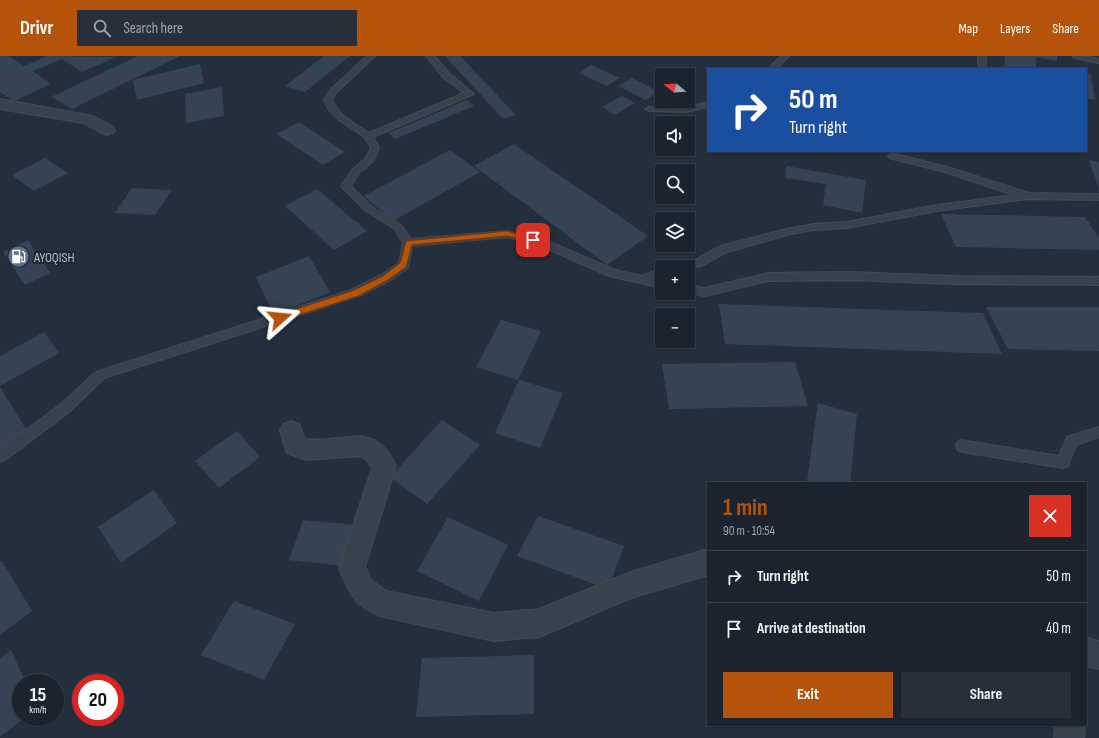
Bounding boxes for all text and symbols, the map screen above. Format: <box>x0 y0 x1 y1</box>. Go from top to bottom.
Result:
search box <box>77 10 357 46</box>
text: Drivr <box>20 17 53 40</box>
icon: search <box>91 17 113 39</box>
text: Search here <box>123 19 183 38</box>
text: Map <box>958 20 978 37</box>
text: Layers <box>1000 20 1030 37</box>
text: Share <box>1052 20 1079 37</box>
north arrow <box>655 68 695 108</box>
map controls <box>655 68 695 348</box>
text: 50 m <box>789 83 838 116</box>
icon: right <box>723 84 775 136</box>
button: sound <box>655 116 695 156</box>
text: Turn right <box>789 117 847 138</box>
button: search <box>655 164 695 204</box>
button: layers <box>655 212 695 252</box>
pin <box>516 223 550 257</box>
icon: arrive <box>522 229 544 251</box>
fuel station icon: AYOQISH <box>6 244 32 270</box>
place label: AYOQISH <box>33 249 75 266</box>
button: + <box>655 260 695 300</box>
position arrow <box>259 297 301 339</box>
button: − <box>655 308 695 348</box>
text: 1 min <box>723 493 768 522</box>
button: close <box>1029 495 1071 537</box>
text: 90 m · 10:54 <box>723 523 775 539</box>
icon: right <box>723 566 745 588</box>
text: Turn right <box>757 567 809 586</box>
text: 50 m <box>1046 567 1071 586</box>
icon: arrive <box>723 618 745 640</box>
text: Arrive at destination <box>757 619 866 638</box>
text: 40 m <box>1046 619 1071 638</box>
button: Exit <box>723 672 893 718</box>
button: Share <box>901 672 1071 718</box>
speed limit sign: 20 <box>72 674 124 726</box>
text: 15 <box>30 683 46 707</box>
text: km/h <box>29 704 47 716</box>

